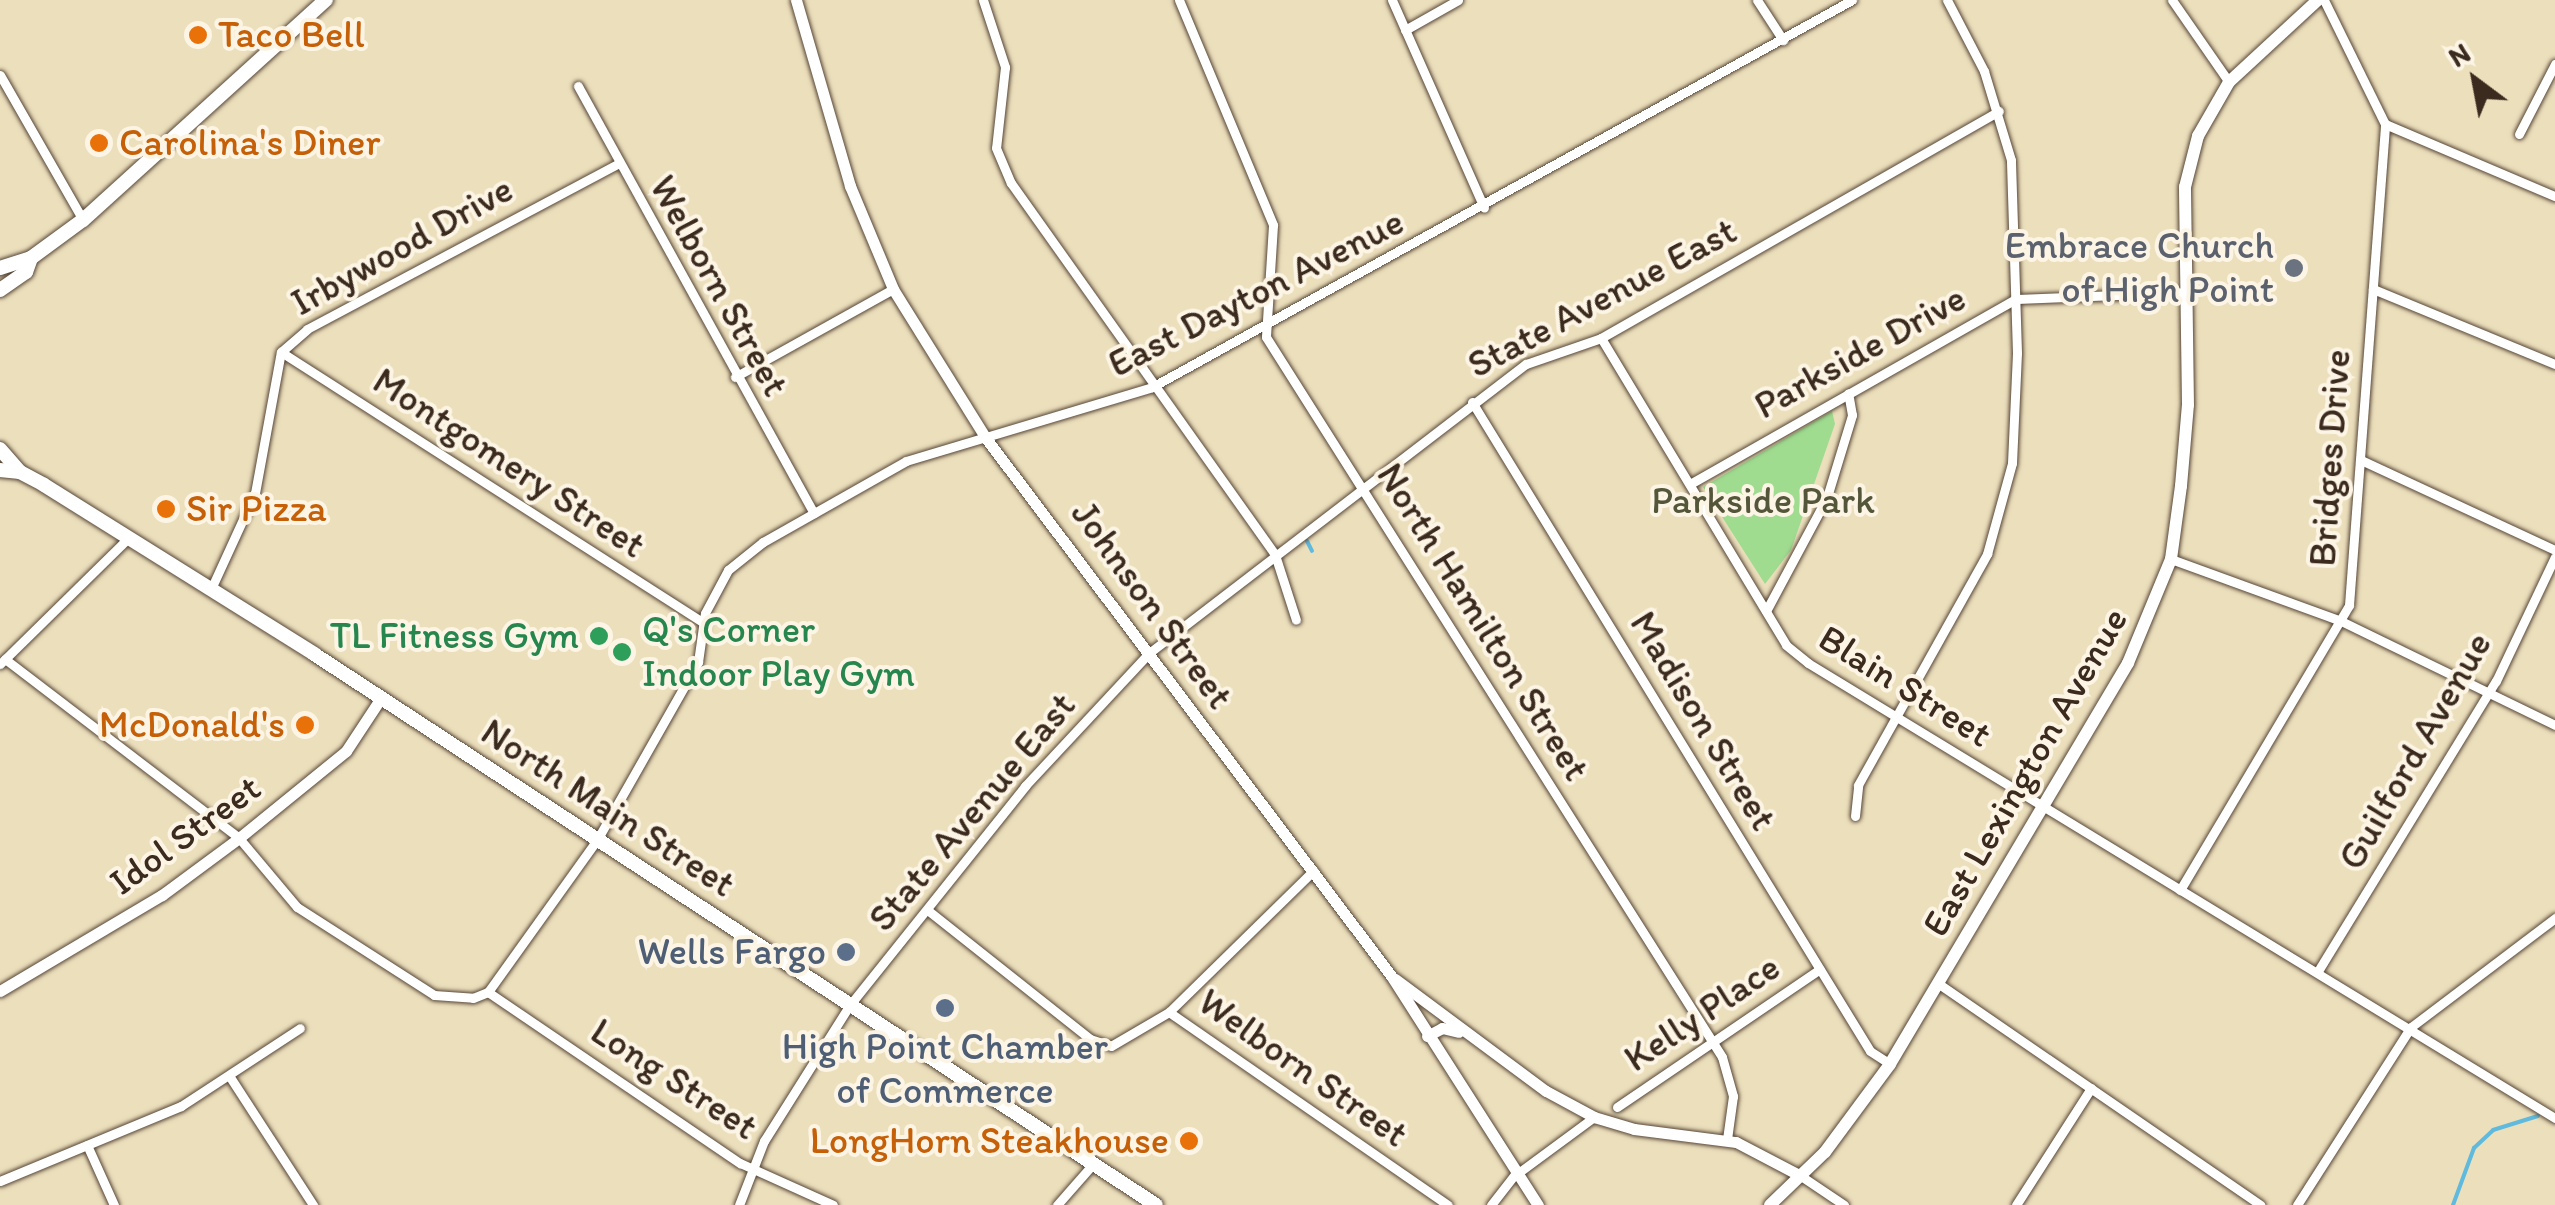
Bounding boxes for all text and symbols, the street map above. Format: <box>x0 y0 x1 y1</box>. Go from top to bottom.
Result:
place label: Taco Bell <box>218 12 365 58</box>
marker: Taco Bell <box>187 24 209 46</box>
north arrow <box>2425 30 2525 130</box>
text: N <box>2442 35 2476 74</box>
place label: Carolina's Diner <box>119 120 381 166</box>
marker: Carolina's Diner <box>88 132 110 154</box>
street label: Irbywood Drive <box>283 166 521 326</box>
street label: Welborn Street <box>640 168 798 404</box>
street label: East Dayton Avenue <box>1101 199 1411 387</box>
street label: State Avenue East <box>1461 208 1743 388</box>
place label: Embrace Church of High Point <box>2004 223 2274 312</box>
marker: Embrace Church of High Point <box>2283 257 2305 279</box>
street label: Parkside Drive <box>1746 275 1974 429</box>
street label: Bridges Drive <box>2300 348 2360 568</box>
street label: Montgomery Street <box>364 358 654 568</box>
street label: North Hamilton Street <box>1367 455 1599 789</box>
park label: Parkside Park <box>1651 478 1875 524</box>
place label: Sir Pizza <box>186 486 326 532</box>
street label: Johnson Street <box>1062 493 1242 717</box>
marker: Sir Pizza <box>155 498 177 520</box>
street label: East Lexington Avenue <box>1913 602 2137 942</box>
street label: Madison Street <box>1620 603 1786 839</box>
place label: Q's Corner Indoor Play Gym <box>642 607 914 696</box>
place label: TL Fitness Gym <box>331 613 579 659</box>
street label: Blain Street <box>1811 615 1999 757</box>
marker: TL Fitness Gym <box>588 625 610 647</box>
street label: Guilford Avenue <box>2329 625 2501 877</box>
marker: Q's Corner Indoor Play Gym <box>611 641 633 663</box>
street label: State Avenue East <box>860 684 1084 940</box>
place label: McDonald's <box>99 702 285 748</box>
street label: North Main Street <box>473 709 743 907</box>
marker: McDonald's <box>294 714 316 736</box>
street label: Idol Street <box>101 765 269 905</box>
place label: Wells Fargo <box>638 929 826 975</box>
marker: Wells Fargo <box>835 941 857 963</box>
street label: Kelly Place <box>1616 944 1788 1082</box>
street label: Welborn Street <box>1190 979 1416 1157</box>
marker: High Point Chamber of Commerce <box>934 997 956 1019</box>
street label: Long Street <box>583 1009 765 1149</box>
place label: High Point Chamber of Commerce <box>782 1024 1108 1114</box>
place label: LongHorn Steakhouse <box>812 1118 1169 1164</box>
marker: LongHorn Steakhouse <box>1178 1130 1200 1152</box>

